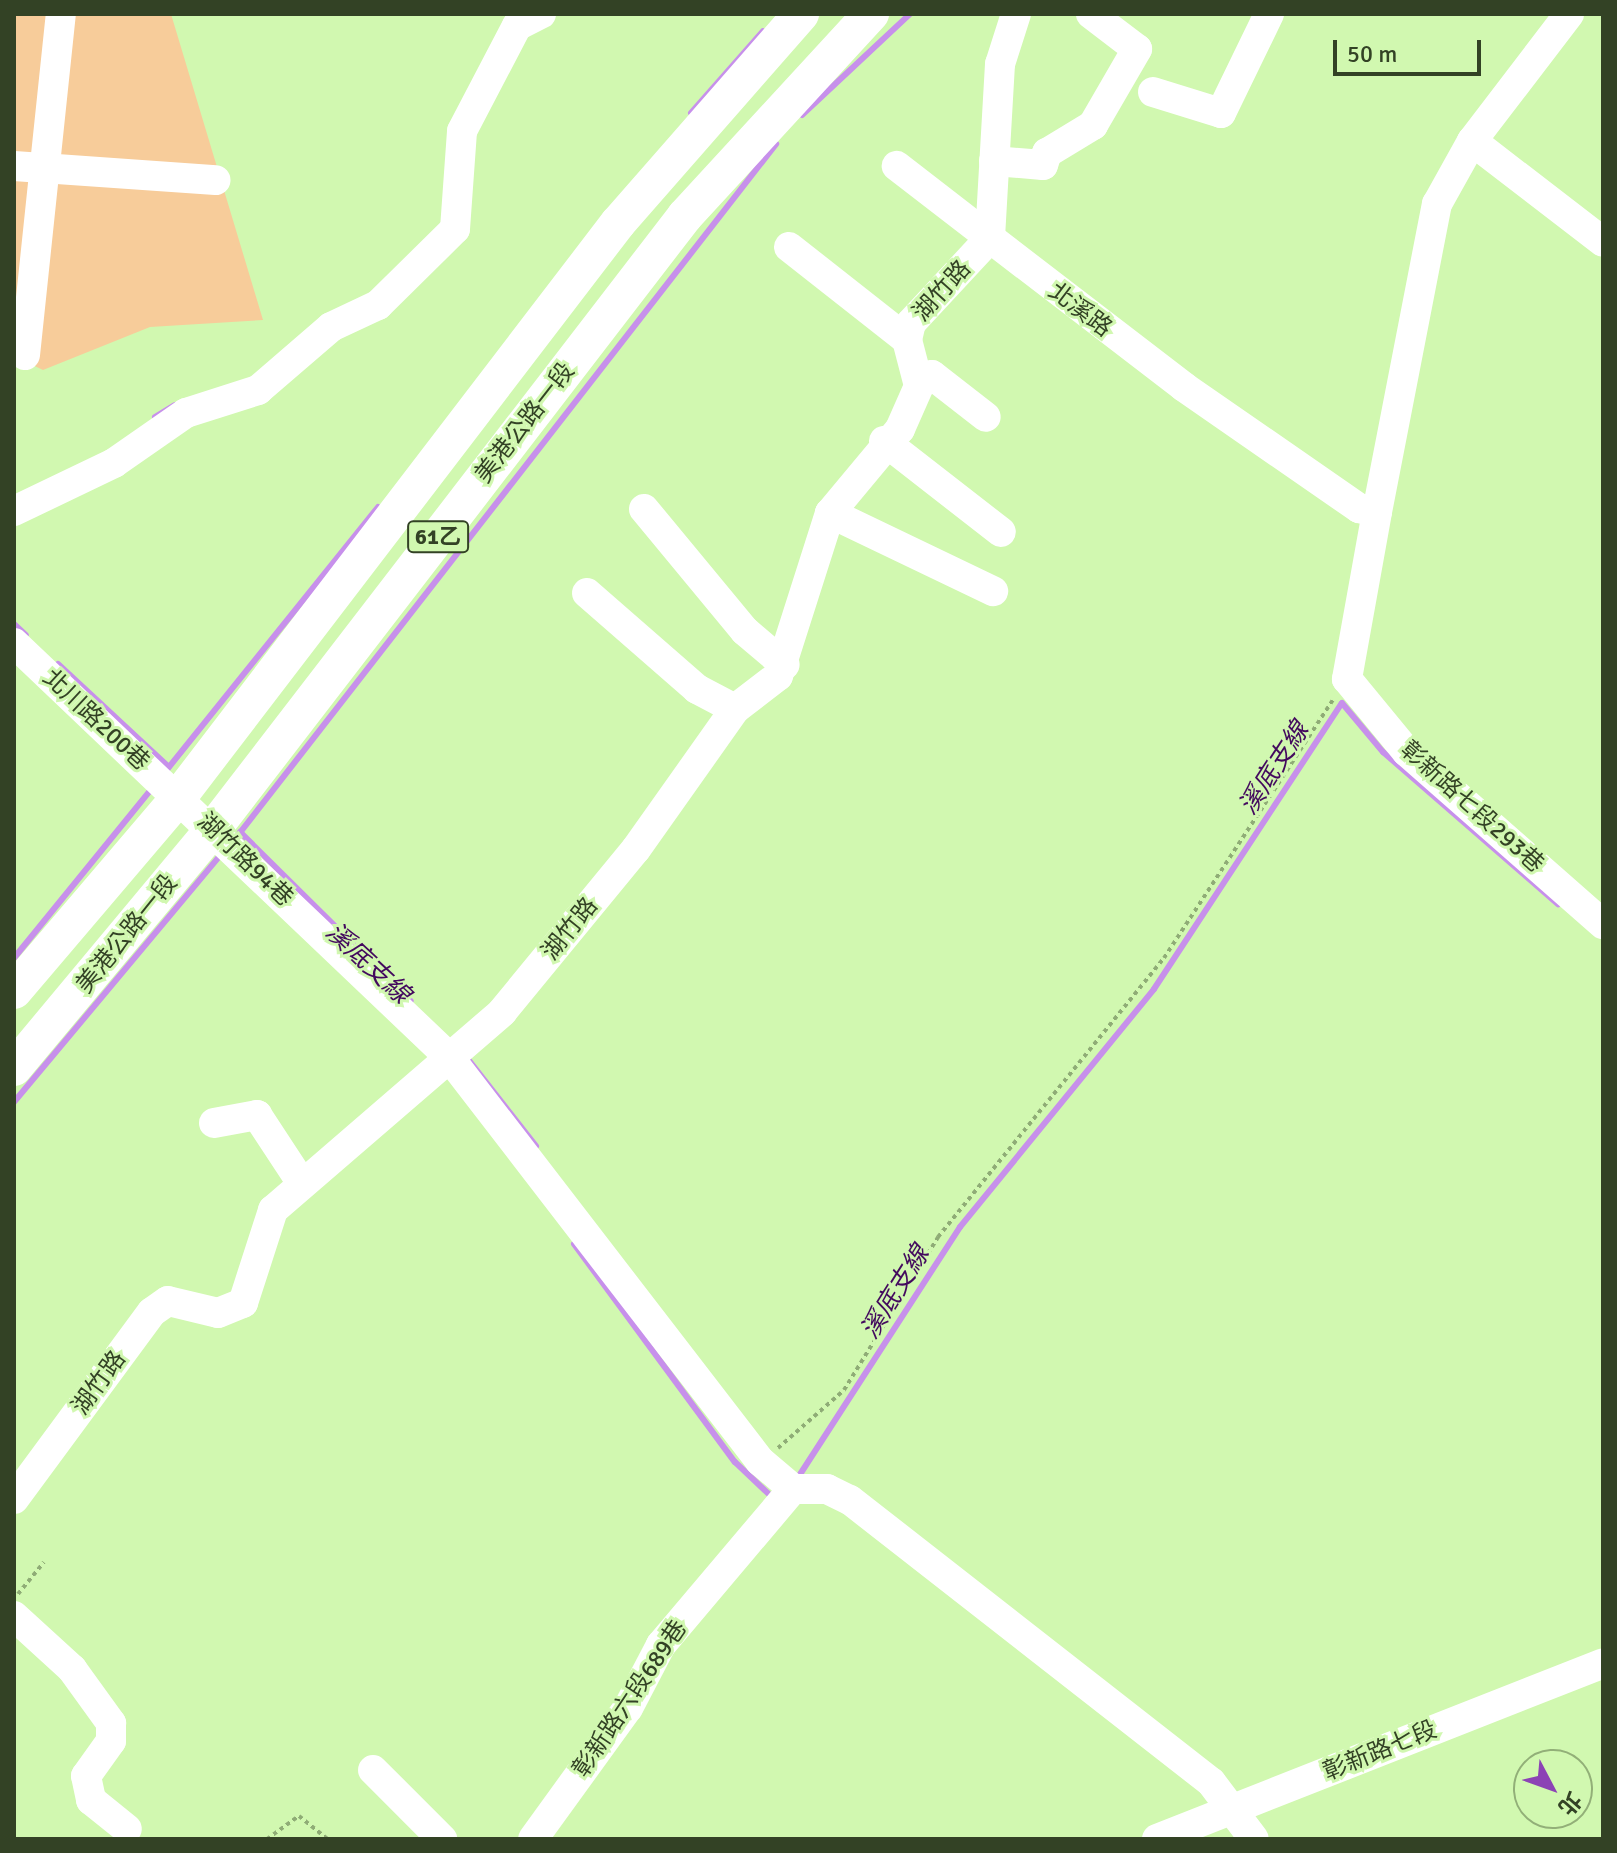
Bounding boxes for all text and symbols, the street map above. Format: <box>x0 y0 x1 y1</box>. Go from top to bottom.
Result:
scale bar <box>1337 24 1485 74</box>
text: 50 m <box>1347 39 1397 69</box>
street label: 湖竹路 <box>907 255 977 327</box>
street label: 北溪路 <box>1043 277 1117 343</box>
street label: 美港公路一段 <box>469 357 581 489</box>
road number: 61乙 <box>406 519 470 555</box>
street label: 北川路200巷 <box>37 663 155 777</box>
water label: 溪底支線 <box>1234 717 1316 821</box>
street label: 彰新路七段293巷 <box>1394 735 1550 879</box>
street label: 湖竹路94巷 <box>191 807 299 913</box>
street label: 美港公路一段 <box>70 869 184 999</box>
street label: 湖竹路 <box>536 892 604 966</box>
water label: 溪底支線 <box>318 917 416 1011</box>
water label: 溪底支線 <box>855 1241 937 1345</box>
street label: 湖竹路 <box>66 1345 132 1421</box>
street label: 彰新路六段689巷 <box>567 1615 693 1783</box>
street label: 彰新路七段 <box>1319 1715 1441 1787</box>
north arrow <box>1513 1749 1593 1829</box>
text: 北 <box>1553 1787 1587 1821</box>

